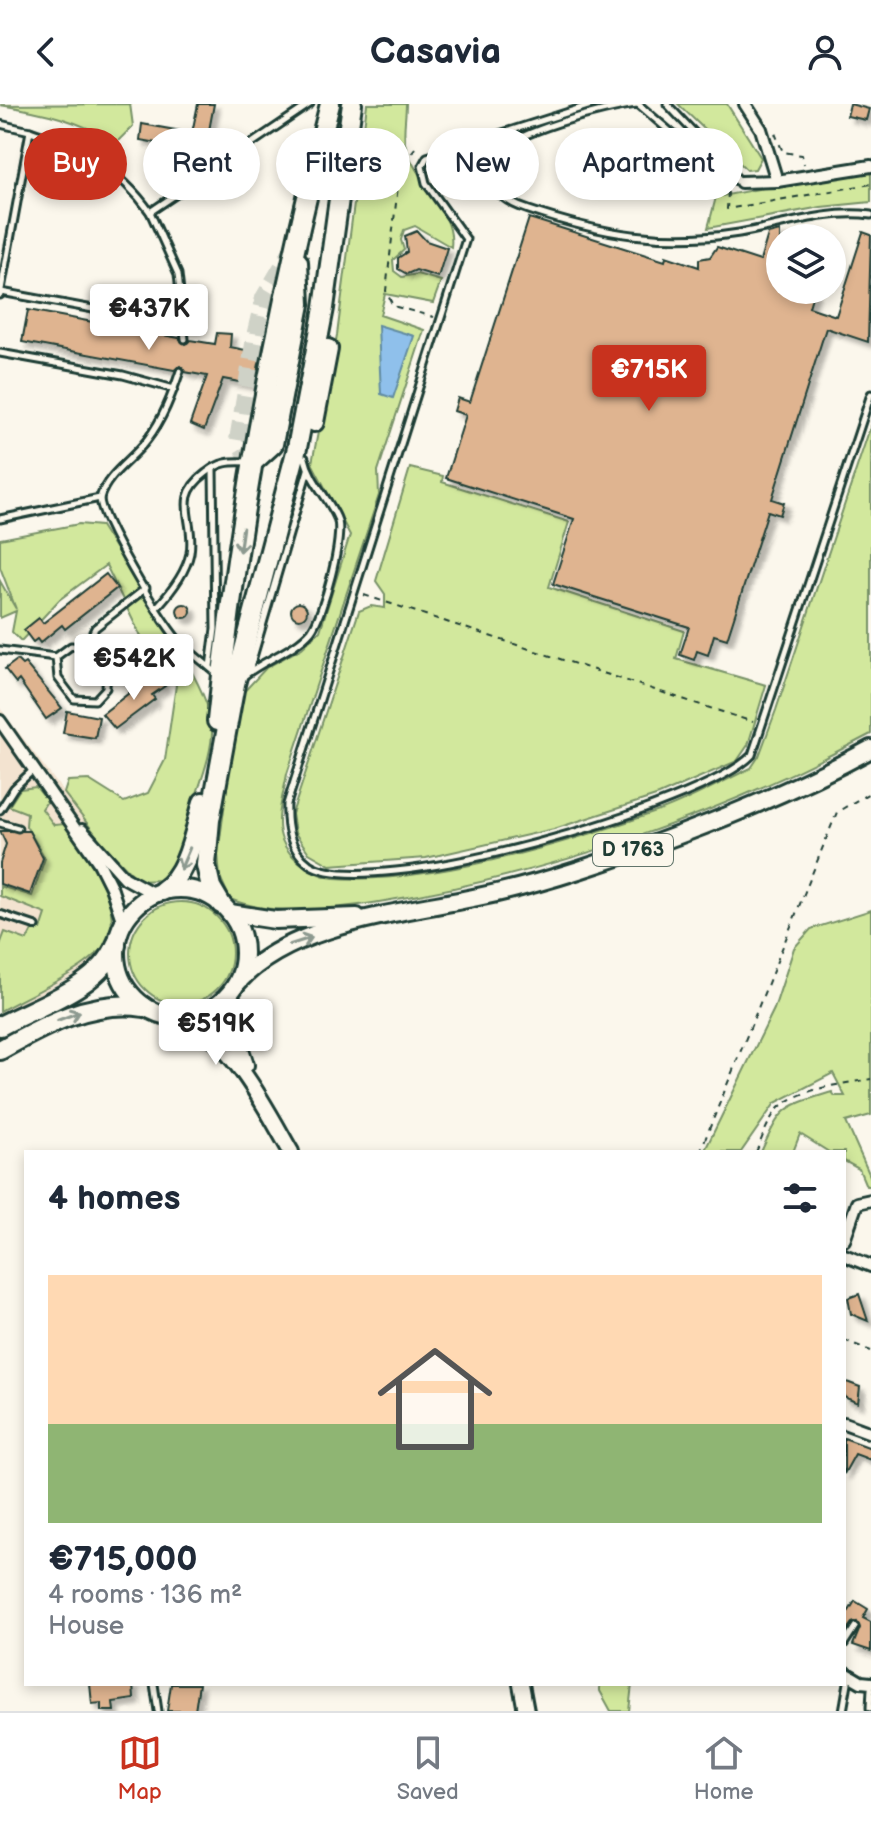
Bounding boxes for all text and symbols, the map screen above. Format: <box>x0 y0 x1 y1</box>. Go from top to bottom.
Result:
icon: back <box>24 30 68 74</box>
icon: person <box>803 30 847 74</box>
text: Casavia <box>370 31 501 74</box>
chip: Buy <box>24 128 127 200</box>
chip: Rent <box>143 128 260 200</box>
chip: Filters <box>276 128 410 200</box>
chip: New <box>426 128 539 200</box>
chip: Apartment <box>555 128 743 200</box>
map controls <box>766 224 846 304</box>
button: layers <box>766 224 846 304</box>
pin: €437K <box>93 284 205 352</box>
text: €437K <box>108 294 190 325</box>
pin: €715K <box>593 345 705 413</box>
text: €715K <box>610 355 688 386</box>
one-way arrow <box>233 527 248 552</box>
pin: €542K <box>78 634 190 702</box>
text: €542K <box>92 644 176 675</box>
road number: D 1763 <box>593 834 673 866</box>
one-way arrow <box>176 846 191 871</box>
one-way arrow <box>289 932 314 947</box>
pin: €519K <box>160 999 272 1067</box>
one-way arrow <box>56 1008 81 1022</box>
text: €519K <box>177 1009 255 1040</box>
icon: filters <box>778 1176 822 1220</box>
text: 4 homes <box>48 1178 180 1219</box>
icon: home <box>363 1327 507 1471</box>
text: €715,000 <box>48 1539 197 1580</box>
text: 4 rooms · 136 m² <box>48 1580 242 1611</box>
text: House <box>48 1611 124 1642</box>
tab: Map <box>118 1731 162 1806</box>
tab: Saved <box>397 1731 459 1806</box>
tab: Home <box>694 1731 753 1806</box>

